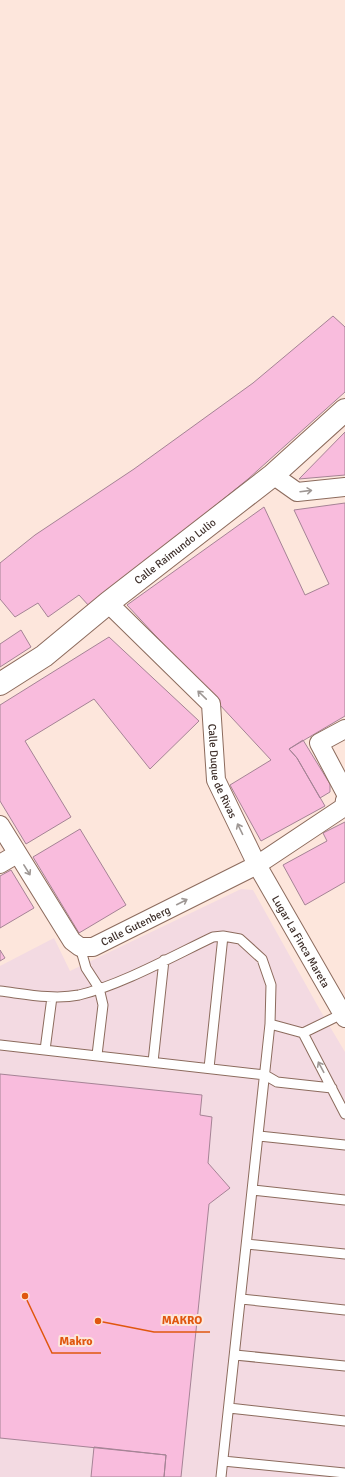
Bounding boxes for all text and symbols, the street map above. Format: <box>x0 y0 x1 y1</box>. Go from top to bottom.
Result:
one-way arrow <box>299 487 312 495</box>
street label: Calle Raimundo Lulio <box>132 516 219 587</box>
one-way arrow <box>197 690 207 700</box>
street label: Calle Duque de Rivas <box>205 723 240 821</box>
one-way arrow <box>236 824 243 836</box>
one-way arrow <box>24 864 32 876</box>
street label: Lugar La Finca Mareta <box>269 893 332 990</box>
one-way arrow <box>176 898 188 905</box>
street label: Calle Gutenberg <box>99 903 173 949</box>
one-way arrow <box>316 1061 324 1073</box>
callout: MAKRO <box>154 1308 210 1332</box>
text: MAKRO <box>162 1313 202 1328</box>
callout: Makro <box>52 1329 101 1353</box>
text: Makro <box>59 1334 93 1349</box>

